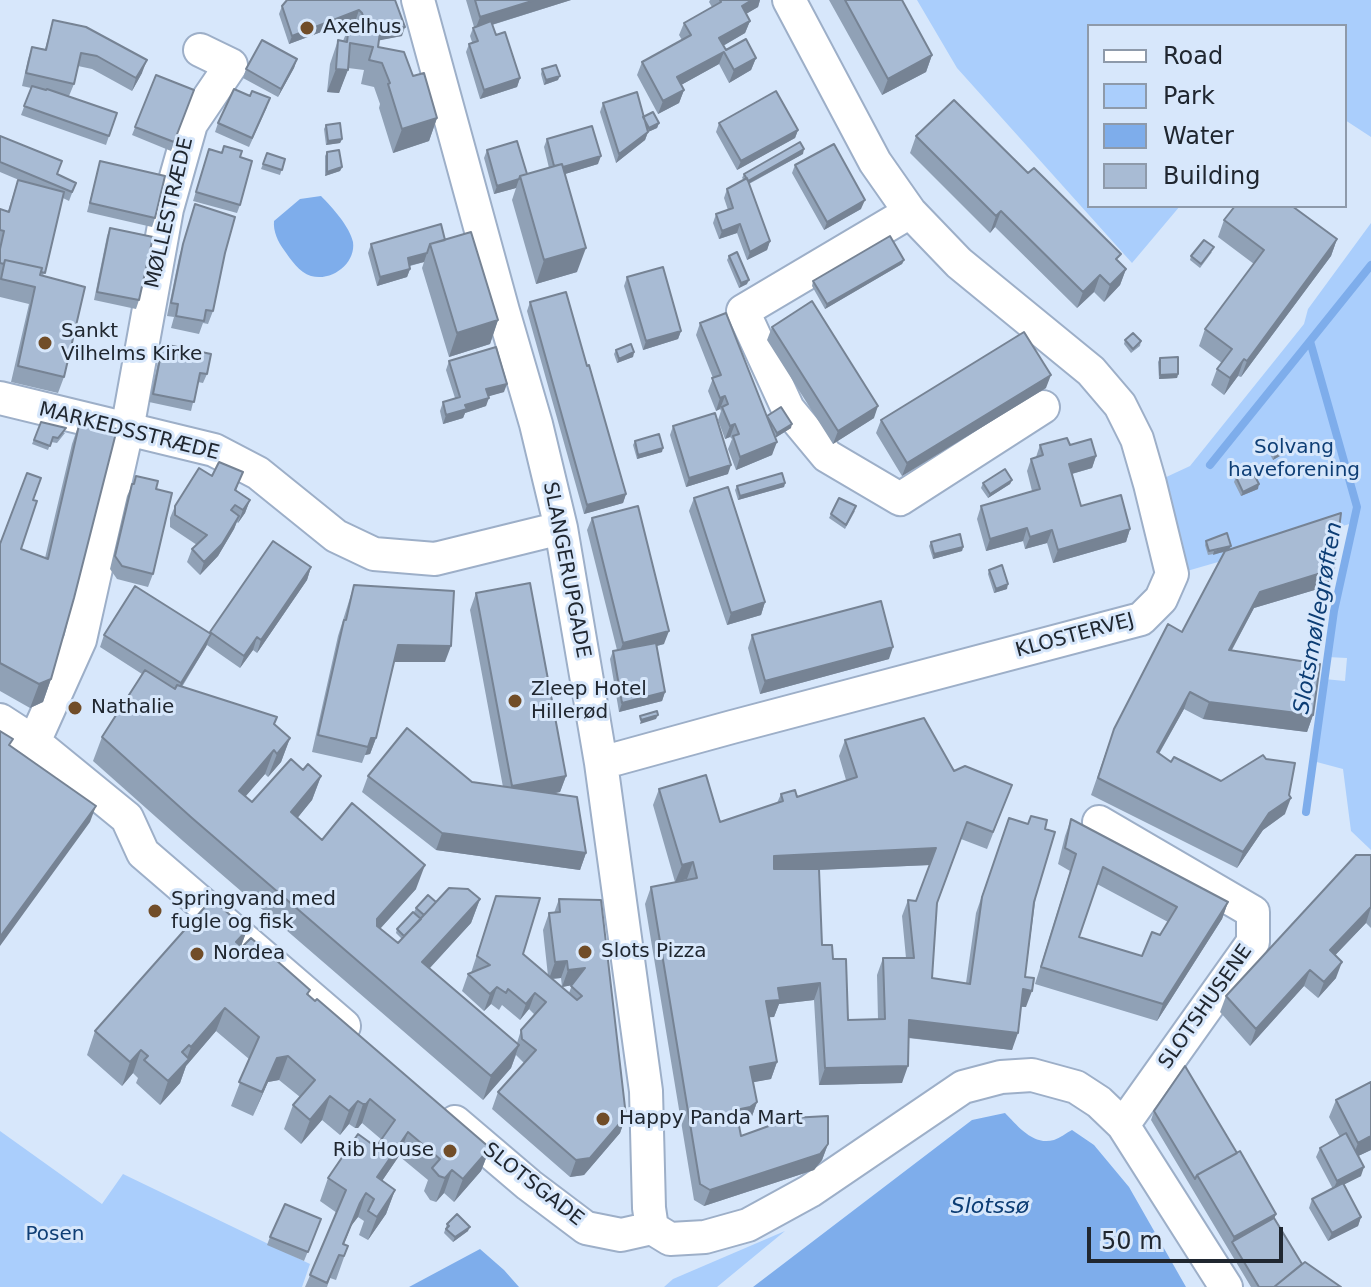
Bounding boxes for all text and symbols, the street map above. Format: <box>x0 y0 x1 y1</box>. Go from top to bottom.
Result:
place label: Axelhus <box>323 16 402 40</box>
marker: Axelhus <box>298 19 316 37</box>
legend <box>1087 24 1347 208</box>
text: Road <box>1163 42 1223 70</box>
text: Park <box>1163 82 1215 110</box>
text: Water <box>1163 122 1234 150</box>
street label: MØLLESTRÆDE <box>141 135 199 291</box>
text: Building <box>1163 162 1260 190</box>
place label: Sankt Vilhelms Kirke <box>61 320 202 367</box>
marker: Sankt Vilhelms Kirke <box>36 334 54 352</box>
street label: MARKEDSSTRÆDE <box>36 398 222 466</box>
park label: Solvang haveforening <box>1228 436 1360 483</box>
street label: SLANGERUPGADE <box>537 480 595 660</box>
water label: Slotsmøllegrøften <box>1289 520 1349 716</box>
street label: KLOSTERVEJ <box>1013 609 1137 663</box>
place label: Zleep Hotel Hillerød <box>531 678 647 725</box>
marker: Zleep Hotel Hillerød <box>506 692 524 710</box>
place label: Nathalie <box>91 696 174 720</box>
marker: Nathalie <box>66 699 84 717</box>
place label: Springvand med fugle og fisk <box>171 888 336 935</box>
marker: Springvand med fugle og fisk <box>146 902 164 920</box>
place label: Slots Pizza <box>601 940 707 964</box>
street label: SLOTSHUSENE <box>1154 940 1258 1074</box>
place label: Nordea <box>213 942 285 966</box>
marker: Slots Pizza <box>576 943 594 961</box>
marker: Nordea <box>188 945 206 963</box>
place label: Happy Panda Mart <box>619 1107 803 1131</box>
marker: Happy Panda Mart <box>594 1110 612 1128</box>
street label: SLOTSGADE <box>478 1138 588 1232</box>
place label: Rib House <box>333 1139 434 1163</box>
marker: Rib House <box>441 1142 459 1160</box>
water label: Slotssø <box>951 1194 1029 1220</box>
scale bar <box>1091 1211 1287 1261</box>
park label: Posen <box>26 1223 84 1247</box>
text: 50 m <box>1101 1227 1163 1255</box>

